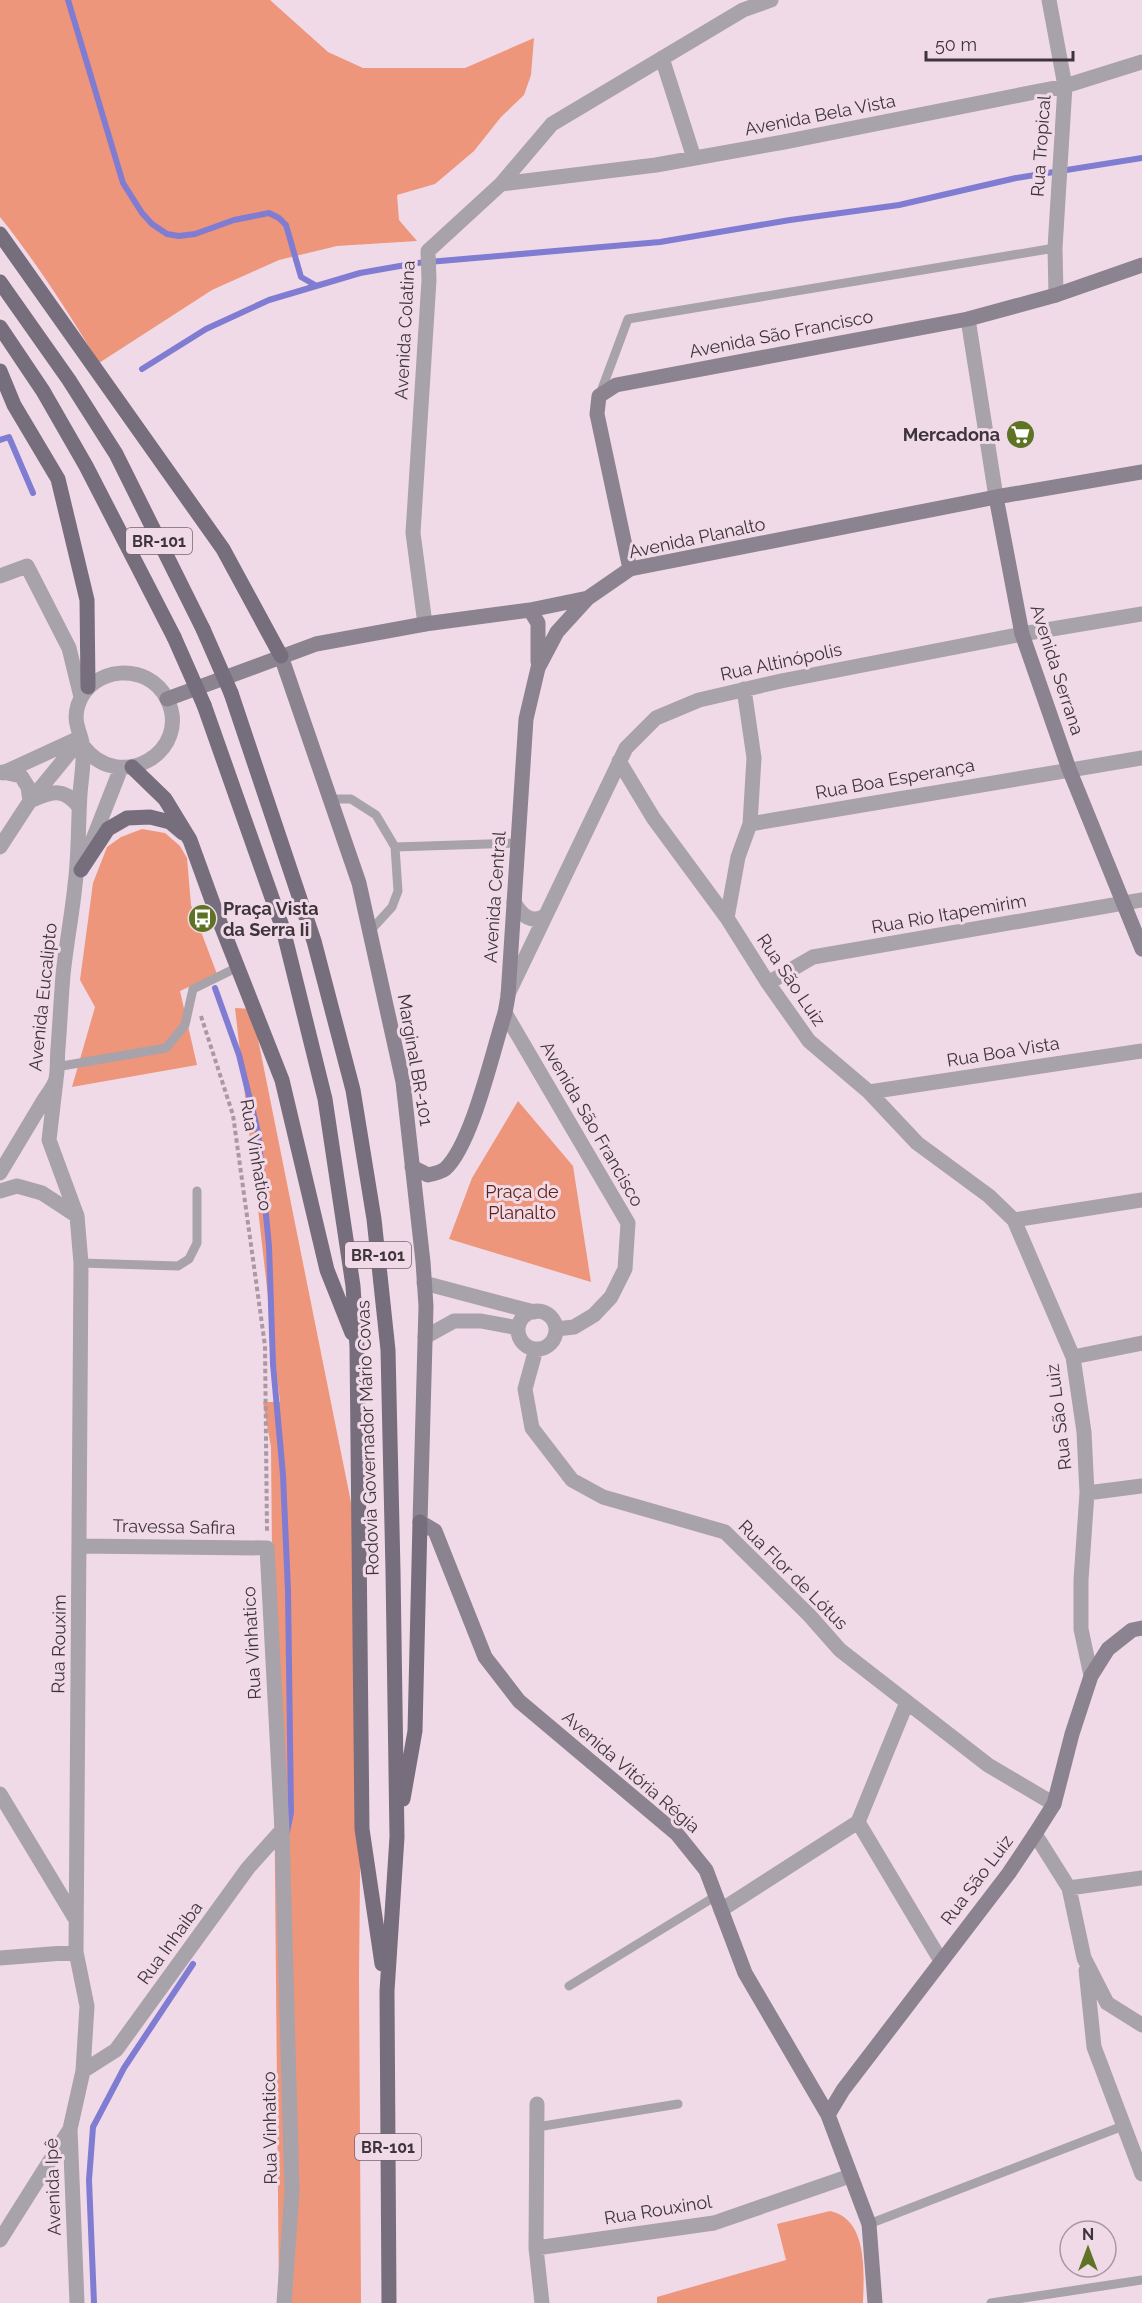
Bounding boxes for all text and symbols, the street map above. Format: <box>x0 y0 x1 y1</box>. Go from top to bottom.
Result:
scale bar <box>926 24 1073 62</box>
text: 50 m <box>935 34 977 55</box>
street label: Avenida Bela Vista <box>743 90 897 139</box>
street label: Rua Tropical <box>1026 94 1055 198</box>
street label: Avenida Colatina <box>390 260 419 400</box>
street label: Avenida São Francisco <box>687 305 875 362</box>
supermarket icon: Mercadona <box>1005 419 1037 451</box>
place label: Mercadona <box>903 424 1000 445</box>
street label: Avenida Planalto <box>627 513 767 562</box>
road number: BR-101 <box>126 528 192 554</box>
street label: Avenida Serrana <box>1027 602 1088 738</box>
street label: Rua Altinópolis <box>718 638 844 685</box>
street label: Rua Boa Esperança <box>814 754 976 803</box>
street label: Avenida Central <box>479 830 510 963</box>
street label: Rua Rio Itapemirim <box>870 890 1028 937</box>
place label: Praça Vista da Serra Ii <box>223 898 319 940</box>
bus stop icon: Praça Vista da Serra Ii <box>186 903 218 935</box>
street label: Avenida Eucalipto <box>24 922 61 1072</box>
street label: Rua São Luiz <box>753 930 830 1030</box>
street label: Marginal BR-101 <box>394 992 437 1128</box>
street label: Rua Boa Vista <box>945 1032 1061 1071</box>
street label: Avenida São Francisco <box>537 1038 648 1210</box>
street label: Rua Vinhatico <box>236 1097 277 1213</box>
park label: Praça de Planalto <box>485 1181 559 1223</box>
road number: BR-101 <box>345 1242 411 1268</box>
street label: Rodovia Governador Mário Covas <box>352 1300 383 1576</box>
street label: Rua São Luiz <box>1042 1363 1075 1471</box>
street label: Travessa Safira <box>113 1515 235 1538</box>
street label: Rua Flor de Lótus <box>734 1516 853 1634</box>
street label: Rua Vinhatico <box>238 1586 265 1700</box>
street label: Rua Rouxim <box>47 1594 70 1694</box>
street label: Avenida Vitória Régia <box>558 1706 704 1837</box>
street label: Rua São Luiz <box>936 1831 1017 1929</box>
street label: Rua Inhaiba <box>133 1897 207 1988</box>
street label: Rua Vinhatico <box>258 2071 281 2185</box>
road number: BR-101 <box>355 2134 421 2160</box>
street label: Avenida Ipê <box>40 2137 65 2236</box>
street label: Rua Rouxinol <box>603 2191 713 2228</box>
north arrow <box>1058 2219 1118 2279</box>
text: N <box>1082 2225 1094 2244</box>

